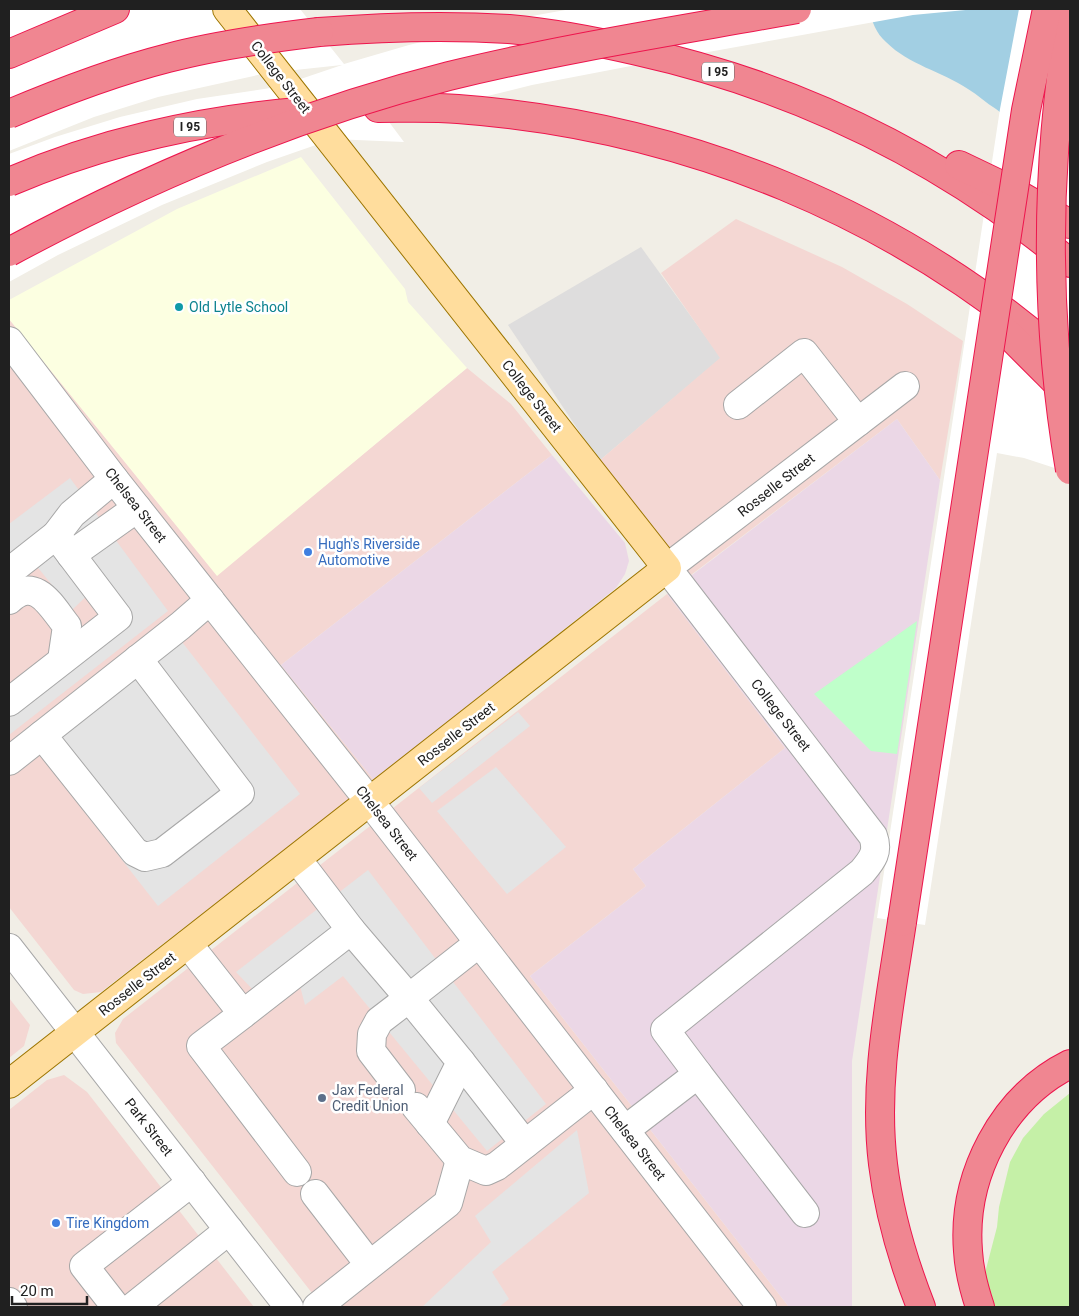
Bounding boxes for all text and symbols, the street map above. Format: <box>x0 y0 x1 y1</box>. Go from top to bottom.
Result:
street label: College Street <box>248 38 314 117</box>
road number: I 95 <box>702 62 734 82</box>
road number: I 95 <box>174 118 206 136</box>
place label: Old Lytle School <box>189 299 288 315</box>
marker: Old Lytle School <box>173 301 185 313</box>
street label: College Street <box>499 357 565 436</box>
street label: Rosselle Street <box>734 450 818 520</box>
street label: Chelsea Street <box>102 464 170 546</box>
place label: Hugh's Riverside Automotive <box>318 536 420 568</box>
marker: Hugh's Riverside Automotive <box>302 546 314 558</box>
street label: College Street <box>748 676 814 755</box>
street label: Rosselle Street <box>414 699 498 769</box>
street label: Chelsea Street <box>353 782 421 864</box>
street label: Rosselle Street <box>95 949 179 1019</box>
place label: Jax Federal Credit Union <box>332 1082 408 1114</box>
marker: Jax Federal Credit Union <box>316 1092 328 1104</box>
street label: Park Street <box>122 1095 177 1159</box>
street label: Chelsea Street <box>601 1102 669 1184</box>
place label: Tire Kingdom <box>66 1215 149 1231</box>
marker: Tire Kingdom <box>50 1217 62 1229</box>
scale bar <box>12 1274 88 1306</box>
text: 20 m <box>20 1282 54 1300</box>

